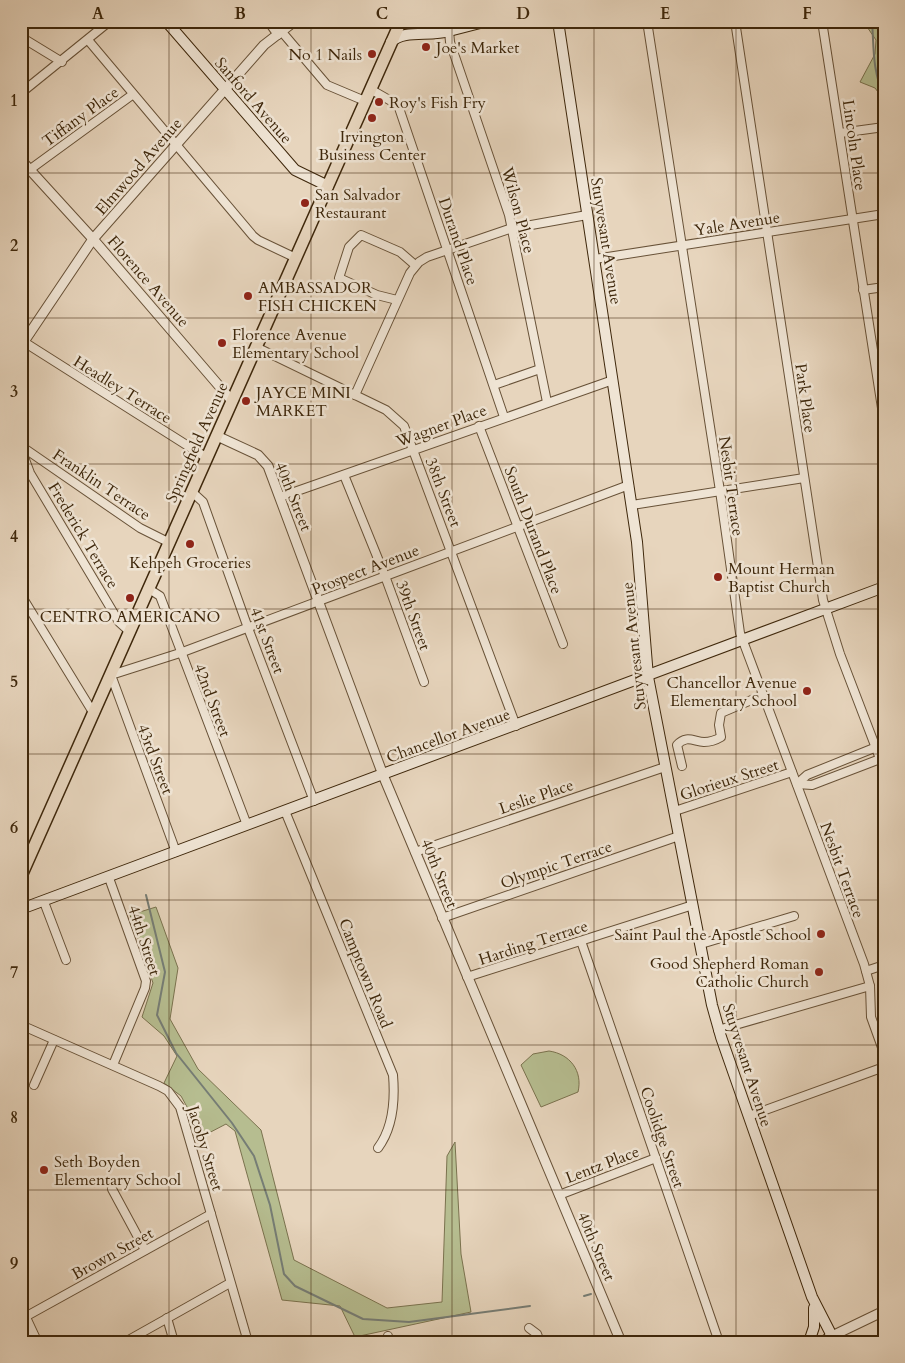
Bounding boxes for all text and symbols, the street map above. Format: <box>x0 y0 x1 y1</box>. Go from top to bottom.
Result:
text: A <box>92 3 104 25</box>
text: B <box>234 3 246 25</box>
text: C <box>376 3 388 25</box>
text: D <box>516 3 530 25</box>
text: E <box>660 3 670 25</box>
text: F <box>802 3 812 25</box>
place label: Joe's Market <box>434 37 519 59</box>
marker: Joe's Market <box>420 41 432 53</box>
place label: No 1 Nails <box>288 44 362 66</box>
marker: No 1 Nails <box>366 48 378 60</box>
street label: Sanford Avenue <box>209 53 297 149</box>
street label: Tiffany Place <box>38 82 123 152</box>
text: 1 <box>10 90 18 112</box>
place label: Roy's Fish Fry <box>389 92 486 114</box>
marker: Roy's Fish Fry <box>373 96 385 108</box>
street label: Lincoln Place <box>837 98 871 192</box>
marker: Irvington Business Center <box>366 112 378 124</box>
street label: Elmwood Avenue <box>90 113 187 220</box>
place label: Irvington Business Center <box>318 126 426 166</box>
street label: Wilson Place <box>496 164 540 256</box>
street label: Stuyvesant Avenue <box>585 176 627 306</box>
place label: San Salvador Restaurant <box>315 184 400 224</box>
street label: Durand Place <box>433 195 483 288</box>
marker: San Salvador Restaurant <box>299 197 311 209</box>
street label: Yale Avenue <box>693 206 782 242</box>
street label: Florence Avenue <box>102 231 194 332</box>
text: 2 <box>10 235 18 257</box>
place label: AMBASSADOR FISH CHICKEN <box>258 277 377 317</box>
marker: AMBASSADOR FISH CHICKEN <box>242 290 254 302</box>
place label: Florence Avenue Elementary School <box>232 324 359 364</box>
marker: Florence Avenue Elementary School <box>216 337 228 349</box>
street label: Headley Terrace <box>69 351 176 429</box>
street label: Park Place <box>789 362 821 434</box>
street label: Springfield Avenue <box>160 379 233 506</box>
text: 3 <box>10 381 18 403</box>
place label: JAYCE MINI MARKET <box>254 382 351 422</box>
marker: JAYCE MINI MARKET <box>240 395 252 407</box>
street label: Wagner Place <box>392 399 490 453</box>
street label: Nesbit Terrace <box>713 435 749 538</box>
street label: Franklin Terrace <box>48 444 155 526</box>
street label: 38th Street <box>420 454 466 530</box>
street label: 40th Street <box>269 458 317 534</box>
street label: South Durand Place <box>499 463 568 597</box>
street label: Frederick Terrace <box>43 478 124 593</box>
text: 4 <box>10 526 18 548</box>
marker: Kehpeh Groceries <box>184 538 196 550</box>
street label: Prospect Avenue <box>308 539 422 601</box>
place label: Kehpeh Groceries <box>129 552 251 574</box>
place label: Mount Herman Baptist Church <box>728 558 835 598</box>
marker: Mount Herman Baptist Church <box>712 571 724 583</box>
street label: 39th Street <box>390 577 436 653</box>
street label: Stuyvesant Avenue <box>616 581 652 711</box>
marker: CENTRO AMERICANO <box>124 592 136 604</box>
street label: 41st Street <box>244 604 290 677</box>
place label: CENTRO AMERICANO <box>40 606 220 628</box>
street label: 42nd Street <box>188 661 236 740</box>
text: 5 <box>10 671 18 693</box>
place label: Chancellor Avenue Elementary School <box>667 672 797 712</box>
marker: Chancellor Avenue Elementary School <box>801 685 813 697</box>
street label: Chancellor Avenue <box>383 703 513 769</box>
street label: 43rd Street <box>132 721 179 798</box>
street label: Glorieux Street <box>677 754 781 806</box>
street label: Leslie Place <box>496 774 577 820</box>
text: 6 <box>10 817 18 839</box>
street label: Nesbit Terrace <box>814 819 870 921</box>
street label: 40th Street <box>415 835 463 911</box>
street label: Olympic Terrace <box>498 836 615 894</box>
street label: 44th Street <box>122 902 166 978</box>
street label: Camptown Road <box>333 915 397 1032</box>
street label: Harding Terrace <box>476 915 591 971</box>
place label: Saint Paul the Apostle School <box>614 924 811 946</box>
marker: Saint Paul the Apostle School <box>815 928 827 940</box>
place label: Good Shepherd Roman Catholic Church <box>650 953 809 993</box>
text: 7 <box>10 962 18 984</box>
marker: Good Shepherd Roman Catholic Church <box>813 966 825 978</box>
street label: Stuyvesant Avenue <box>717 1001 777 1130</box>
street label: Coolidge Street <box>634 1084 690 1191</box>
street label: Jacoby Street <box>181 1101 228 1194</box>
text: 8 <box>10 1107 18 1129</box>
street label: Lentz Place <box>562 1141 642 1189</box>
place label: Seth Boyden Elementary School <box>54 1151 181 1191</box>
marker: Seth Boyden Elementary School <box>38 1164 50 1176</box>
street label: 40th Street <box>572 1208 620 1284</box>
street label: Brown Street <box>68 1222 157 1285</box>
text: 9 <box>10 1253 18 1275</box>

